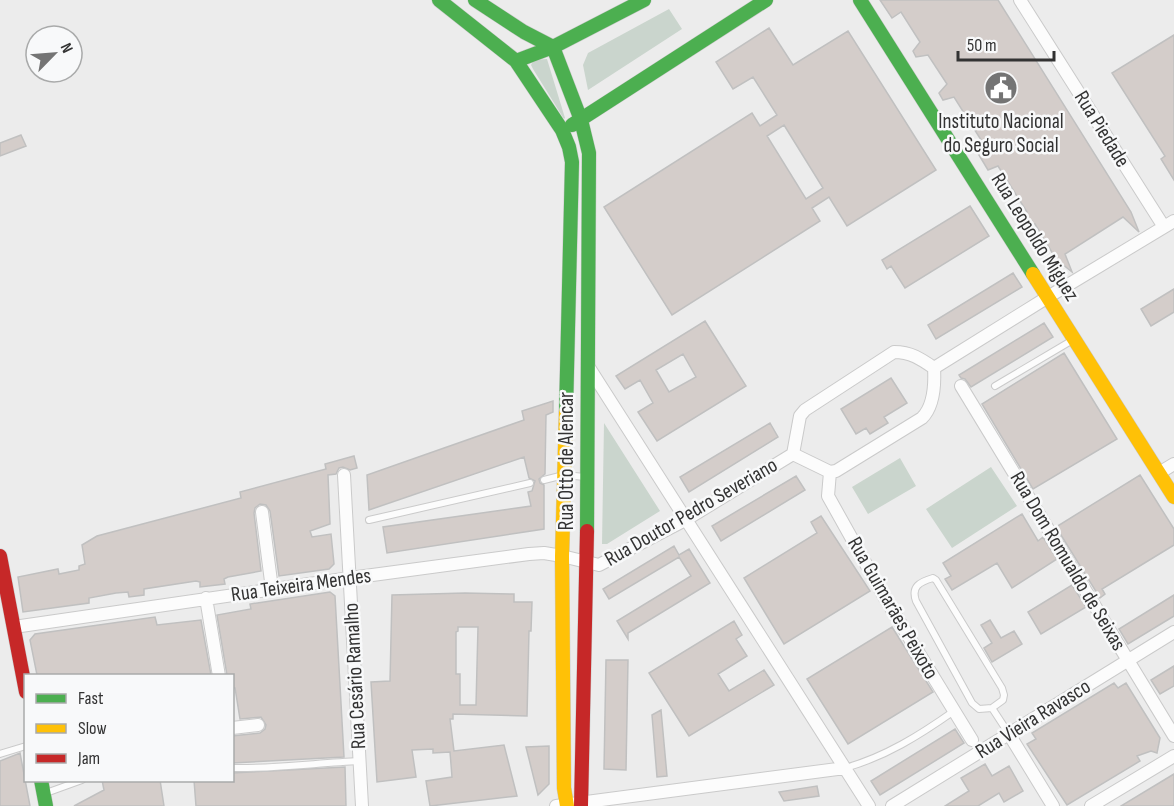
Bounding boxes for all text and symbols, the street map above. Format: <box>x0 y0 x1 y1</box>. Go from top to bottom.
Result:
north arrow <box>24 24 84 84</box>
scale bar <box>958 24 1054 62</box>
text: 50 m <box>967 35 997 56</box>
text: N <box>56 40 77 56</box>
public building icon: Instituto Nacional do Seguro Social <box>983 70 1019 106</box>
street label: Rua Piedade <box>1069 86 1135 172</box>
place label: Instituto Nacional do Seguro Social <box>938 109 1064 158</box>
street label: Rua Leopoldo Miguez <box>986 168 1085 306</box>
street label: Rua Otto de Alencar <box>554 392 579 530</box>
street label: Rua Doutor Pedro Severiano <box>600 452 782 572</box>
street label: Rua Dom Romualdo de Seixas <box>1005 467 1131 655</box>
street label: Rua Guimarães Peixoto <box>842 532 944 684</box>
street label: Rua Teixeira Mendes <box>229 563 373 607</box>
street label: Rua Cesário Ramalho <box>339 602 371 750</box>
legend <box>24 674 234 782</box>
street label: Rua Vieira Ravasco <box>971 674 1095 764</box>
text: Fast <box>78 688 104 709</box>
text: Slow <box>78 718 107 739</box>
text: Jam <box>77 748 100 769</box>

